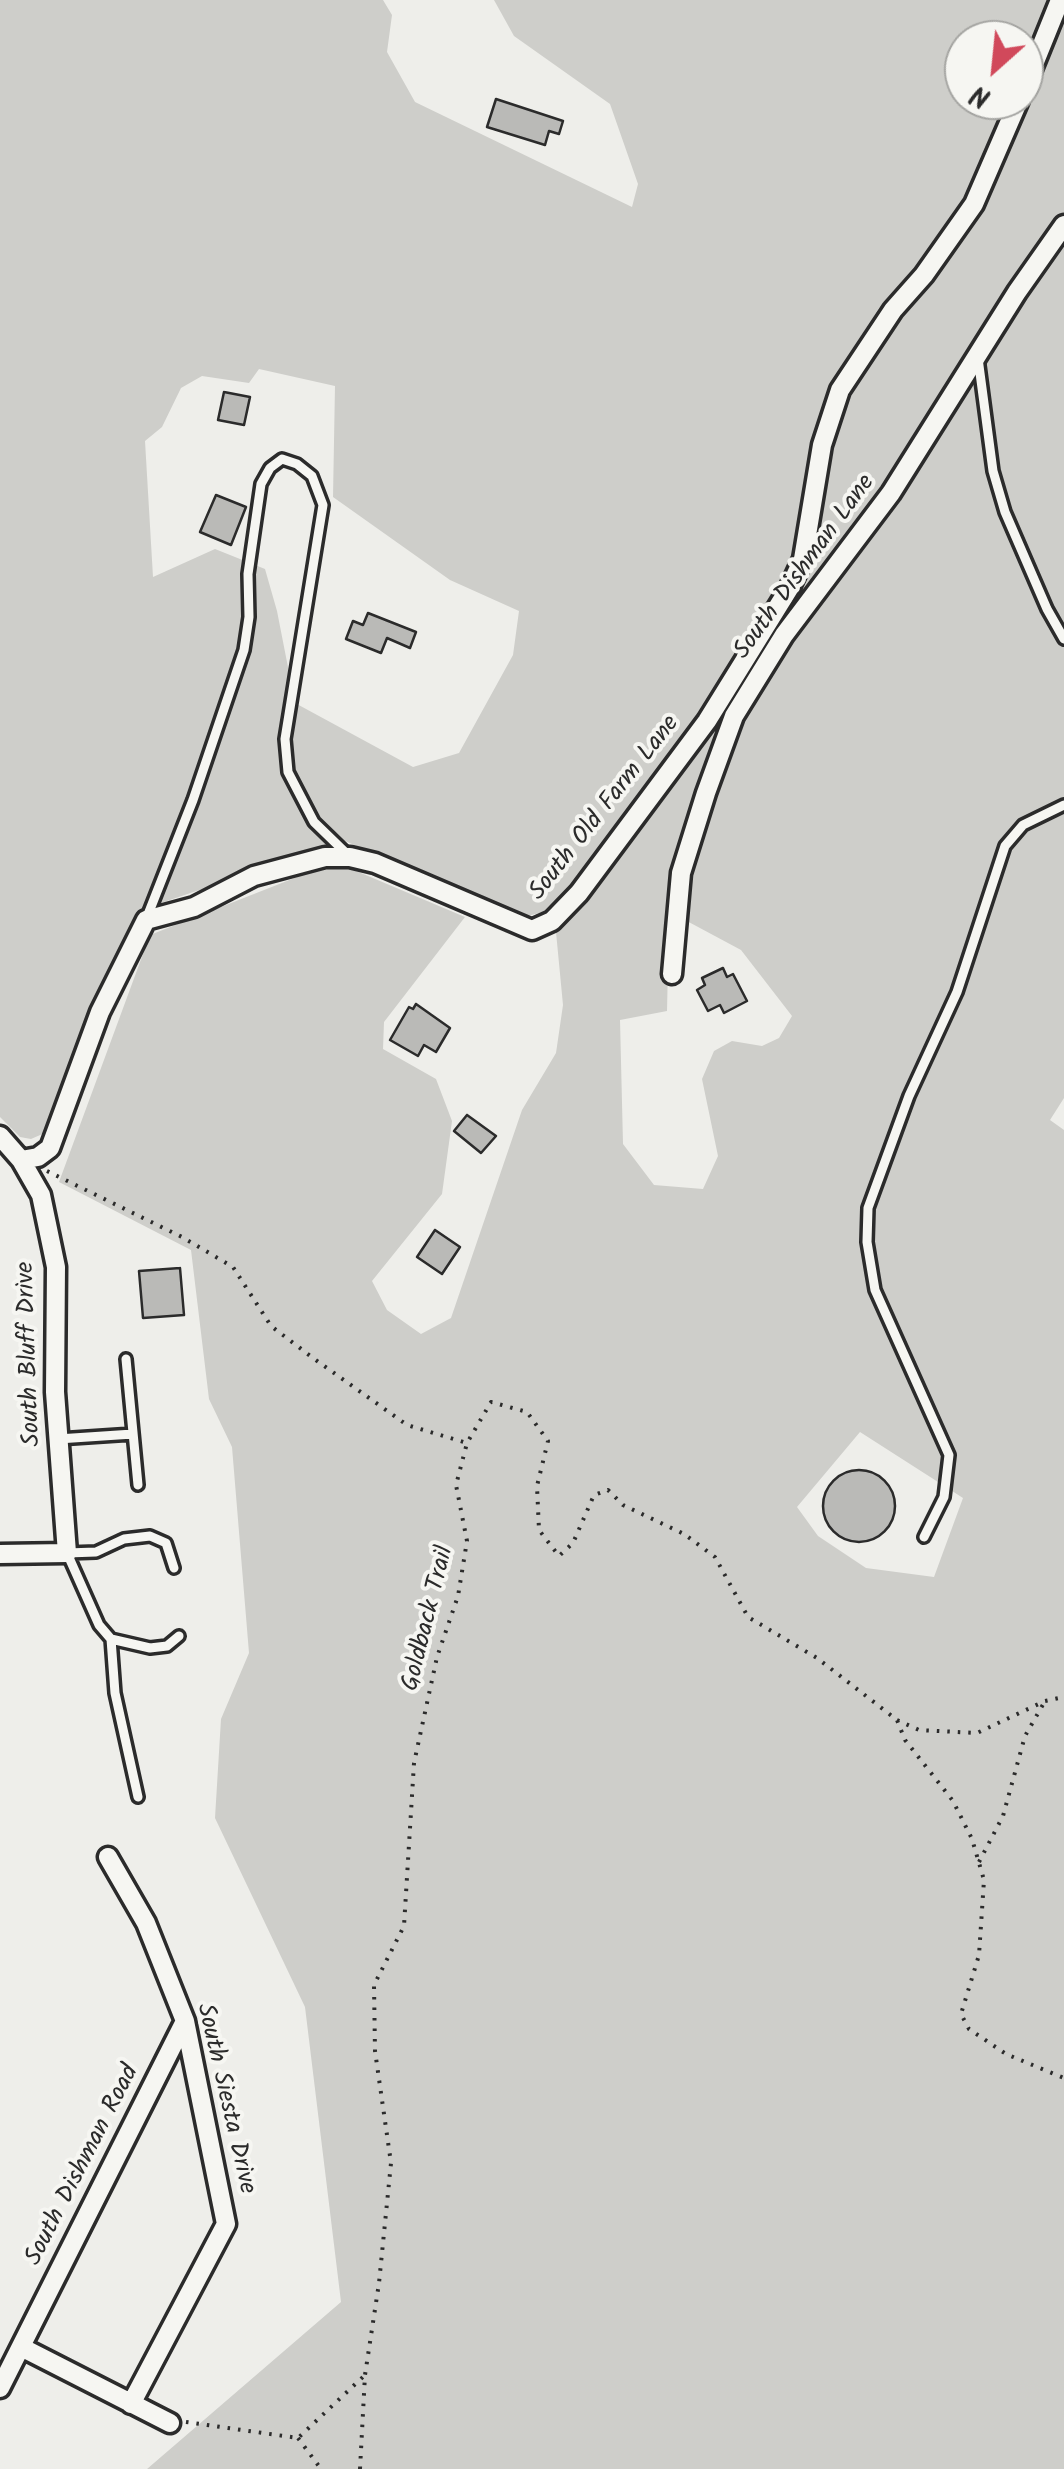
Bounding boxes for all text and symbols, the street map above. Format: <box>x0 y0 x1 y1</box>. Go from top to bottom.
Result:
north arrow <box>944 20 1044 120</box>
text: N <box>963 71 999 119</box>
street label: South Dishman Lane <box>729 470 883 666</box>
street label: South Old Farm Lane <box>524 710 688 908</box>
street label: South Bluff Drive <box>13 1261 49 1447</box>
street label: Goldback Trail <box>397 1543 463 1695</box>
street label: South Siesta Drive <box>188 2001 260 2197</box>
street label: South Dishman Road <box>20 2061 148 2271</box>

